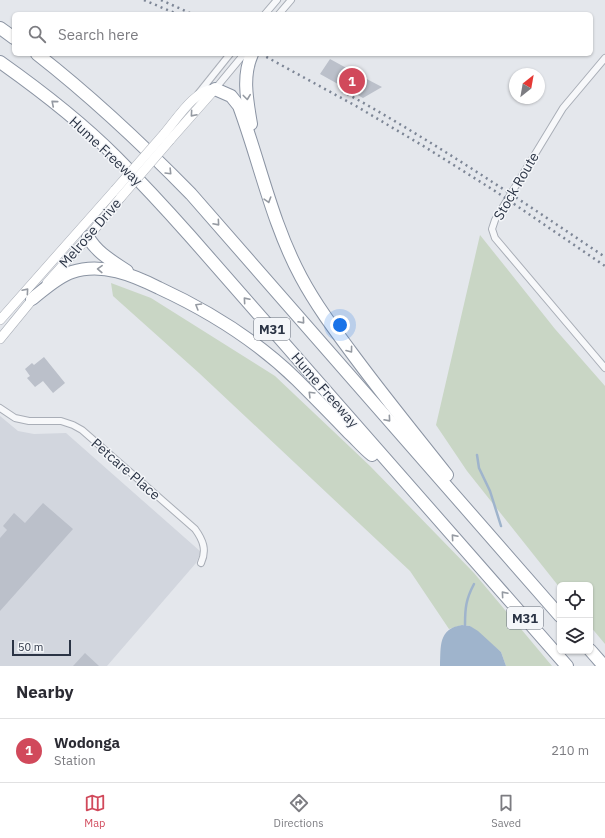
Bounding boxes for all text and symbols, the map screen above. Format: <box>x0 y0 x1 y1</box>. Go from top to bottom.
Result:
search box <box>12 12 593 56</box>
icon: search <box>26 23 48 45</box>
text: Search here <box>58 25 138 44</box>
pin: 1 <box>339 66 365 96</box>
north arrow <box>509 68 545 104</box>
one-way arrow <box>242 94 251 100</box>
one-way arrow <box>51 101 59 108</box>
one-way arrow <box>190 110 197 117</box>
street label: Hume Freeway <box>65 112 147 190</box>
street label: Stock Route <box>489 148 543 223</box>
one-way arrow <box>164 167 172 175</box>
street label: Melrose Drive <box>55 194 125 271</box>
one-way arrow <box>263 196 272 203</box>
one-way arrow <box>212 219 219 226</box>
one-way arrow <box>97 265 103 274</box>
one-way arrow <box>22 288 29 296</box>
one-way arrow <box>244 298 251 305</box>
one-way arrow <box>195 304 202 311</box>
your location <box>330 315 350 335</box>
one-way arrow <box>298 317 305 324</box>
road number: M31 <box>254 318 290 340</box>
one-way arrow <box>345 346 353 353</box>
street label: Hume Freeway <box>287 349 363 431</box>
one-way arrow <box>308 392 316 399</box>
one-way arrow <box>383 414 391 422</box>
street label: Petcare Place <box>88 434 164 504</box>
one-way arrow <box>451 534 458 542</box>
map controls <box>557 582 593 654</box>
button: locate <box>557 582 593 618</box>
one-way arrow <box>502 592 509 599</box>
road number: M31 <box>507 607 543 629</box>
button: layers <box>557 618 593 654</box>
scale bar <box>12 638 71 657</box>
text: 50 m <box>18 640 43 654</box>
text: Nearby <box>16 681 74 703</box>
text: Wodonga <box>54 733 120 752</box>
text: 1 <box>25 742 33 759</box>
text: 210 m <box>551 742 589 759</box>
text: Station <box>54 752 96 769</box>
tab: Map <box>84 792 106 830</box>
tab: Directions <box>274 792 324 830</box>
tab: Saved <box>491 792 521 830</box>

